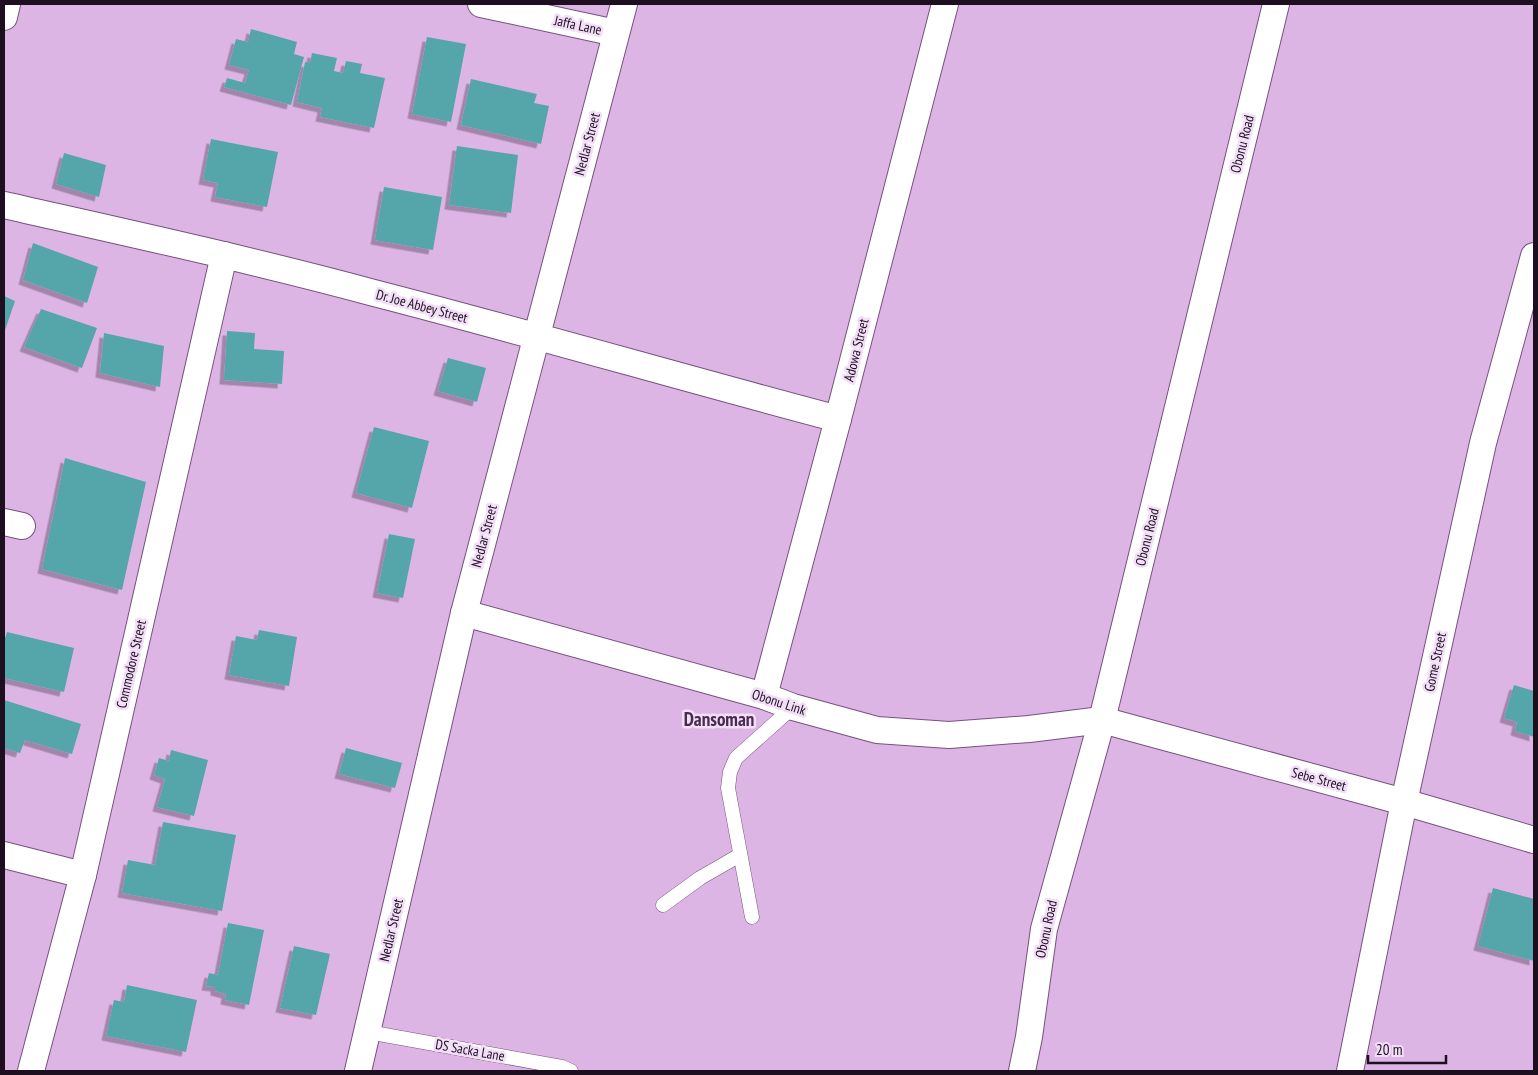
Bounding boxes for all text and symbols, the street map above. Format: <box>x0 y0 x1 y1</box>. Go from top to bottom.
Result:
street label: Jaffa Lane <box>552 11 603 39</box>
street label: Nedlar Street <box>570 111 604 177</box>
street label: Obonu Road <box>1226 113 1258 175</box>
street label: Dr. Joe Abbey Street <box>374 285 470 327</box>
street label: Adowa Street <box>839 316 873 383</box>
street label: Nedlar Street <box>467 503 501 569</box>
street label: Obonu Road <box>1131 506 1163 568</box>
street label: Commodore Street <box>112 618 150 710</box>
street label: Gome Street <box>1420 631 1450 693</box>
street label: Obonu Link <box>750 685 809 719</box>
district label: Dansoman <box>684 707 754 731</box>
street label: Sebe Street <box>1290 763 1348 795</box>
street label: Nedlar Street <box>375 897 407 963</box>
street label: Obonu Road <box>1031 898 1061 960</box>
scale bar <box>1368 1032 1446 1064</box>
street label: DS Sacka Lane <box>434 1035 506 1065</box>
text: 20 m <box>1376 1040 1402 1059</box>

